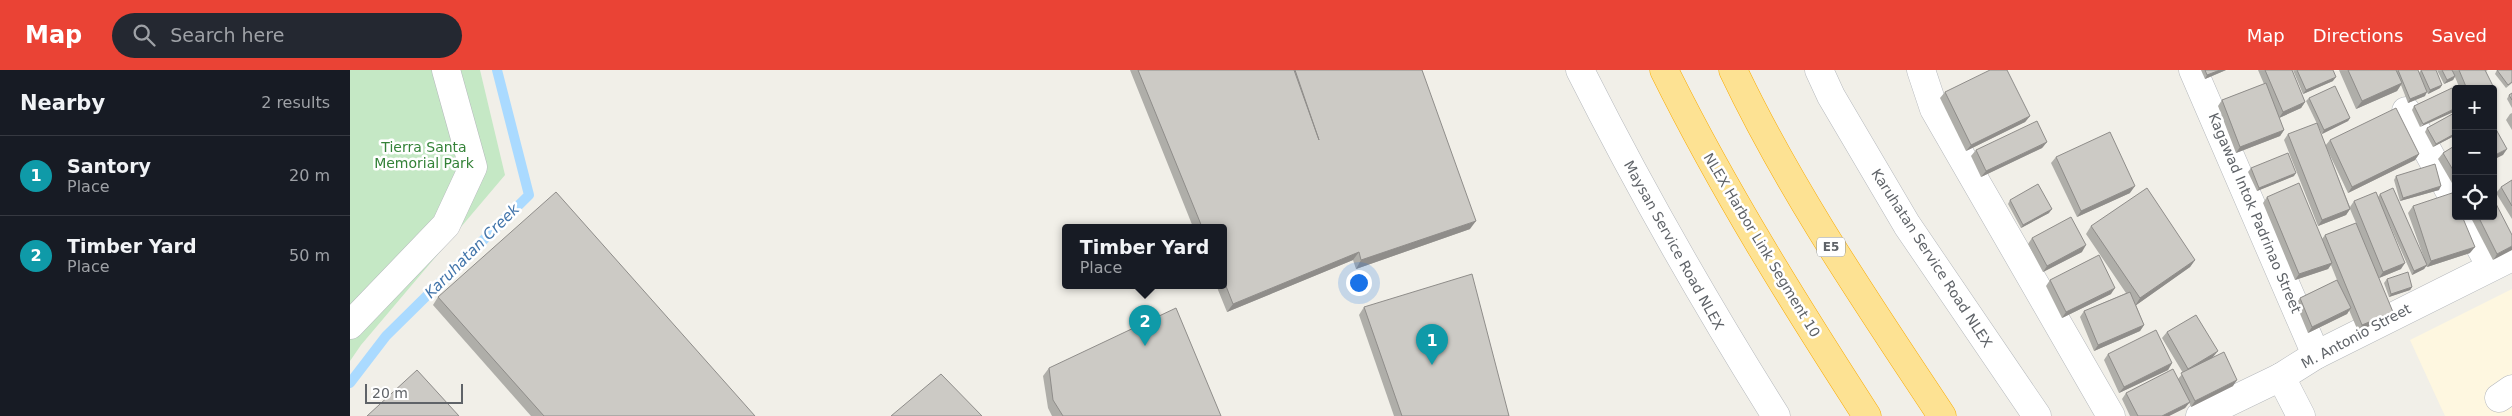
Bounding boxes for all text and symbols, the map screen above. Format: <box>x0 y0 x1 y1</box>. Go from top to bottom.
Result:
search box <box>112 13 462 58</box>
text: Map <box>25 21 82 49</box>
icon: search <box>130 21 158 49</box>
text: Search here <box>170 24 284 46</box>
text: Map <box>2247 25 2285 46</box>
text: Directions <box>2313 25 2403 46</box>
text: Saved <box>2431 25 2487 46</box>
map controls <box>2452 85 2497 220</box>
button: + <box>2452 85 2497 130</box>
text: Nearby <box>20 91 105 115</box>
text: 2 results <box>261 93 330 112</box>
street label: Kagawad Intok Padrinao Street <box>2205 111 2305 316</box>
button: − <box>2452 130 2497 175</box>
park label: Tierra Santa Memorial Park <box>374 139 475 171</box>
street label: NLEX Harbor Link Segment 10 <box>1701 150 1823 340</box>
text: Santory <box>67 155 151 177</box>
street label: Maysan Service Road NLEX <box>1621 158 1727 333</box>
text: 1 <box>30 166 42 185</box>
text: 20 m <box>289 166 330 185</box>
street label: Karuhatan Service Road NLEX <box>1868 166 1996 351</box>
button: locate <box>2452 175 2497 220</box>
text: Place <box>67 177 110 196</box>
water label: Karuhatan Creek <box>421 199 524 302</box>
popup <box>1062 224 1227 289</box>
text: Timber Yard <box>67 235 197 257</box>
text: Timber Yard <box>1080 236 1209 258</box>
road number: E5 <box>1817 238 1845 256</box>
text: 2 <box>30 246 42 265</box>
text: 50 m <box>289 246 330 265</box>
text: Place <box>67 257 110 276</box>
text: Place <box>1080 258 1122 277</box>
your location <box>1346 270 1372 296</box>
street label: M. Antonio Street <box>2298 300 2414 372</box>
pin: 2 <box>1129 305 1161 346</box>
pin: 1 <box>1416 324 1448 365</box>
scale bar <box>365 381 462 404</box>
text: 20 m <box>372 385 408 401</box>

